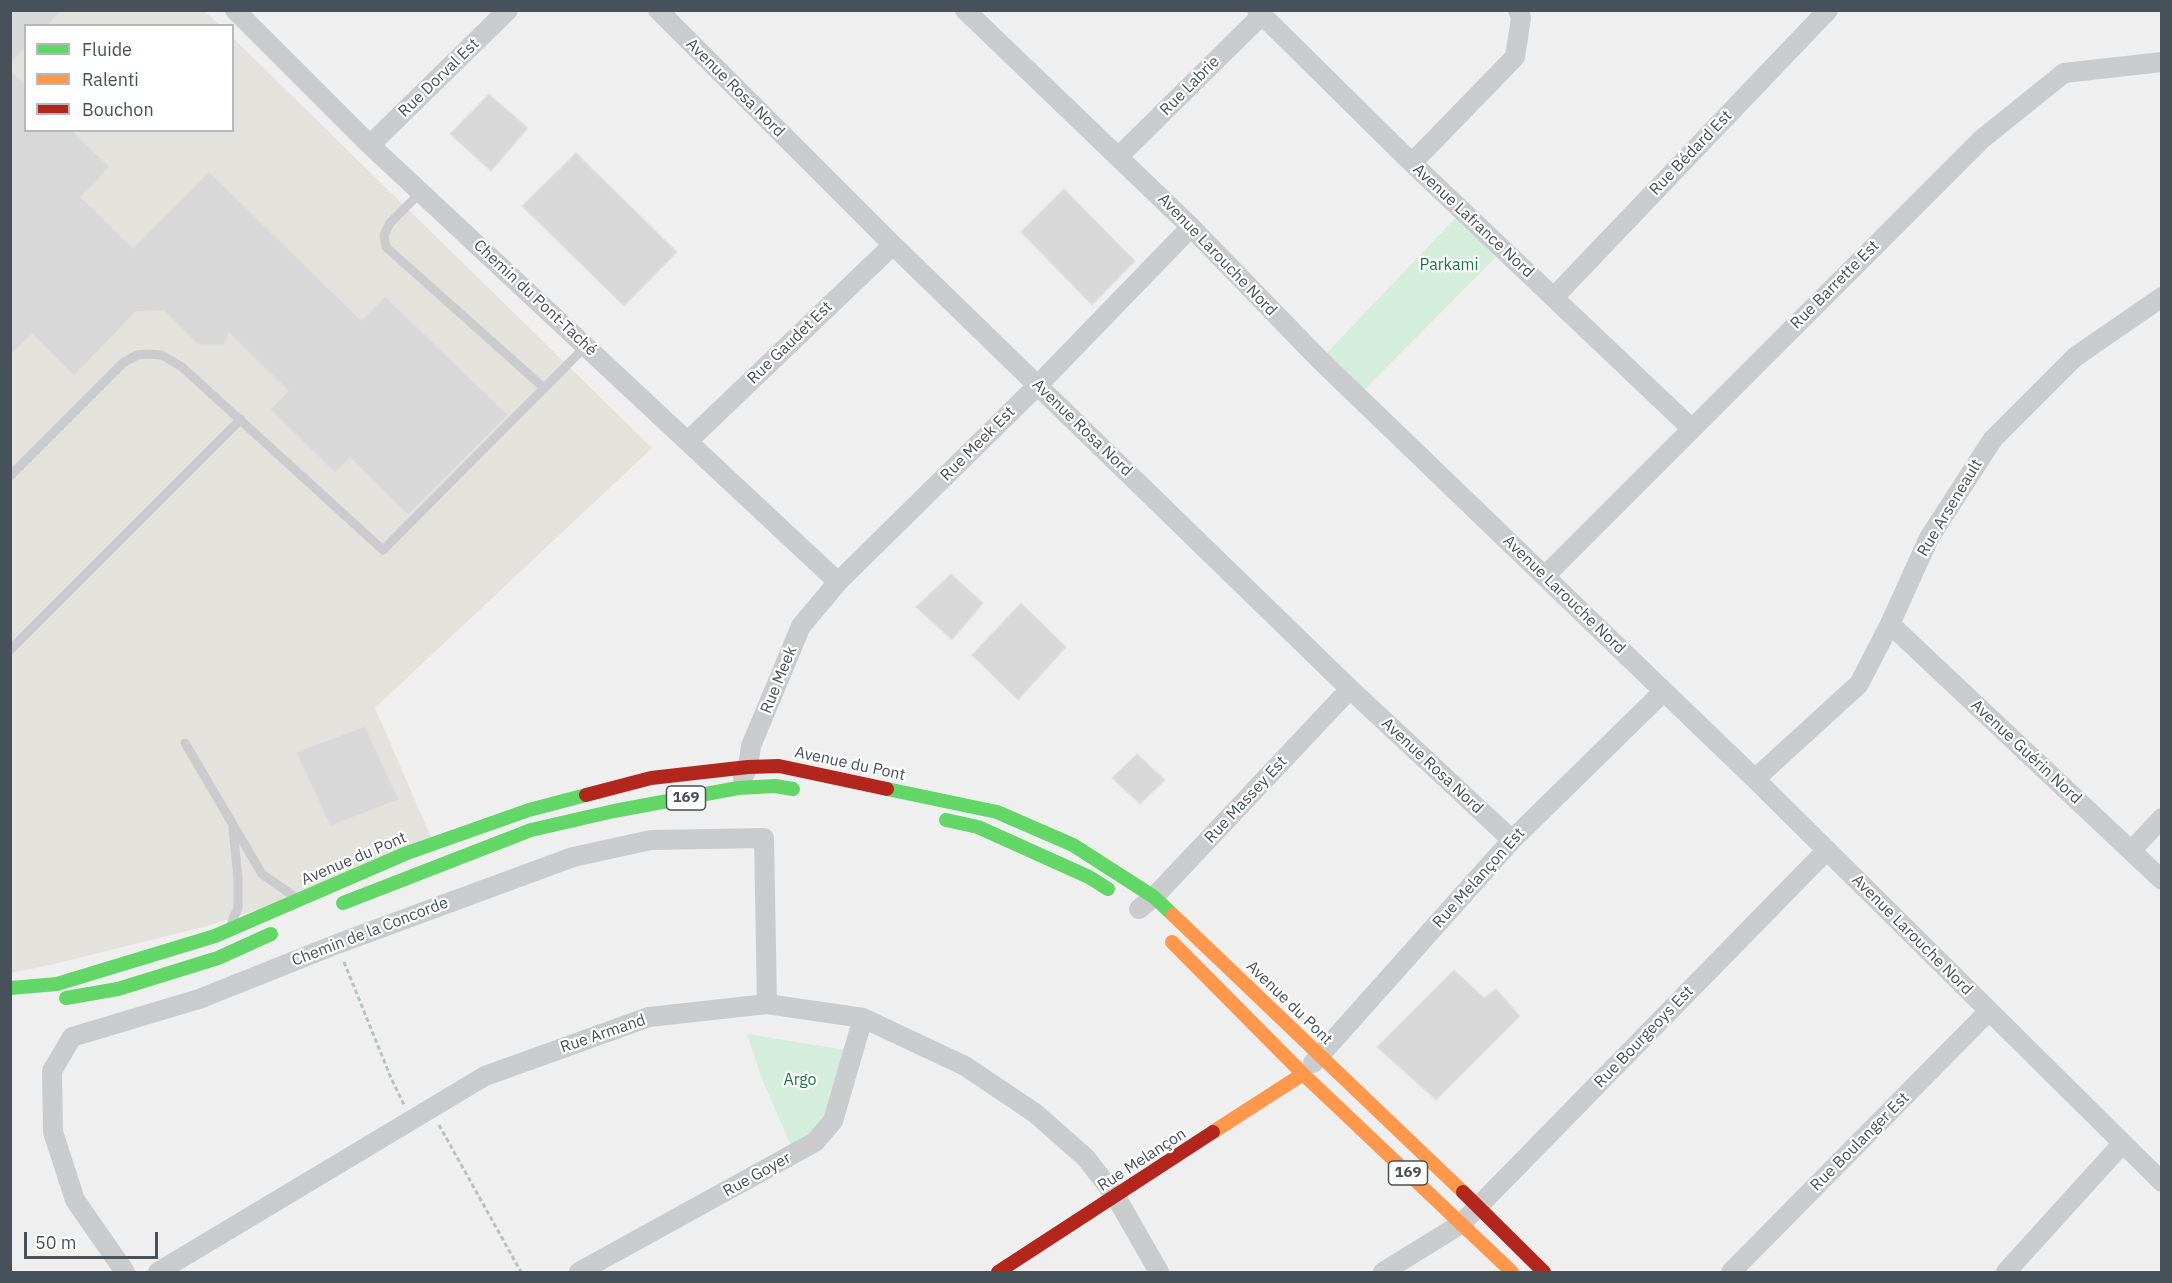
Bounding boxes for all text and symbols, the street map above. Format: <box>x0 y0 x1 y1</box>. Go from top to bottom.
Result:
legend <box>24 24 234 132</box>
street label: Rue Dorval Est <box>395 35 483 121</box>
street label: Avenue Rosa Nord <box>682 35 788 141</box>
text: Fluide <box>82 38 132 61</box>
street label: Rue Labrie <box>1156 52 1224 120</box>
text: Ralenti <box>82 68 139 91</box>
text: Bouchon <box>82 98 154 121</box>
street label: Rue Bédard Est <box>1646 107 1736 199</box>
street label: Avenue Lafrance Nord <box>1409 160 1537 282</box>
street label: Avenue Larouche Nord <box>1154 190 1280 320</box>
street label: Chemin du Pont-Taché <box>469 236 601 360</box>
street label: Rue Barrette Est <box>1787 237 1883 333</box>
park label: Parkami <box>1420 255 1478 275</box>
street label: Rue Gaudet Est <box>744 298 836 388</box>
street label: Avenue Rosa Nord <box>1028 375 1136 481</box>
street label: Rue Meek Est <box>937 403 1019 485</box>
street label: Rue Arseneault <box>1913 456 1987 560</box>
street label: Avenue Larouche Nord <box>1499 532 1629 658</box>
street label: Rue Meek <box>757 644 801 716</box>
street label: Avenue Guérin Nord <box>1967 696 2085 808</box>
street label: Avenue Rosa Nord <box>1377 714 1487 818</box>
street label: Avenue du Pont <box>793 743 907 785</box>
street label: Rue Massey Est <box>1201 752 1291 848</box>
road number: 169 <box>666 786 706 810</box>
street label: Rue Melançon Est <box>1429 824 1529 932</box>
street label: Avenue du Pont <box>299 828 409 890</box>
street label: Avenue Larouche Nord <box>1848 871 1976 999</box>
street label: Chemin de la Concorde <box>289 893 451 971</box>
street label: Avenue du Pont <box>1242 957 1336 1049</box>
street label: Rue Bourgeoys Est <box>1591 982 1697 1092</box>
street label: Rue Armand <box>558 1010 648 1058</box>
park label: Argo <box>783 1070 817 1090</box>
street label: Rue Boulanger Est <box>1807 1089 1913 1195</box>
street label: Rue Melançon <box>1094 1124 1190 1196</box>
street label: Rue Goyer <box>720 1149 794 1201</box>
road number: 169 <box>1388 1161 1428 1185</box>
scale bar <box>27 1220 160 1258</box>
text: 50 m <box>35 1231 77 1254</box>

